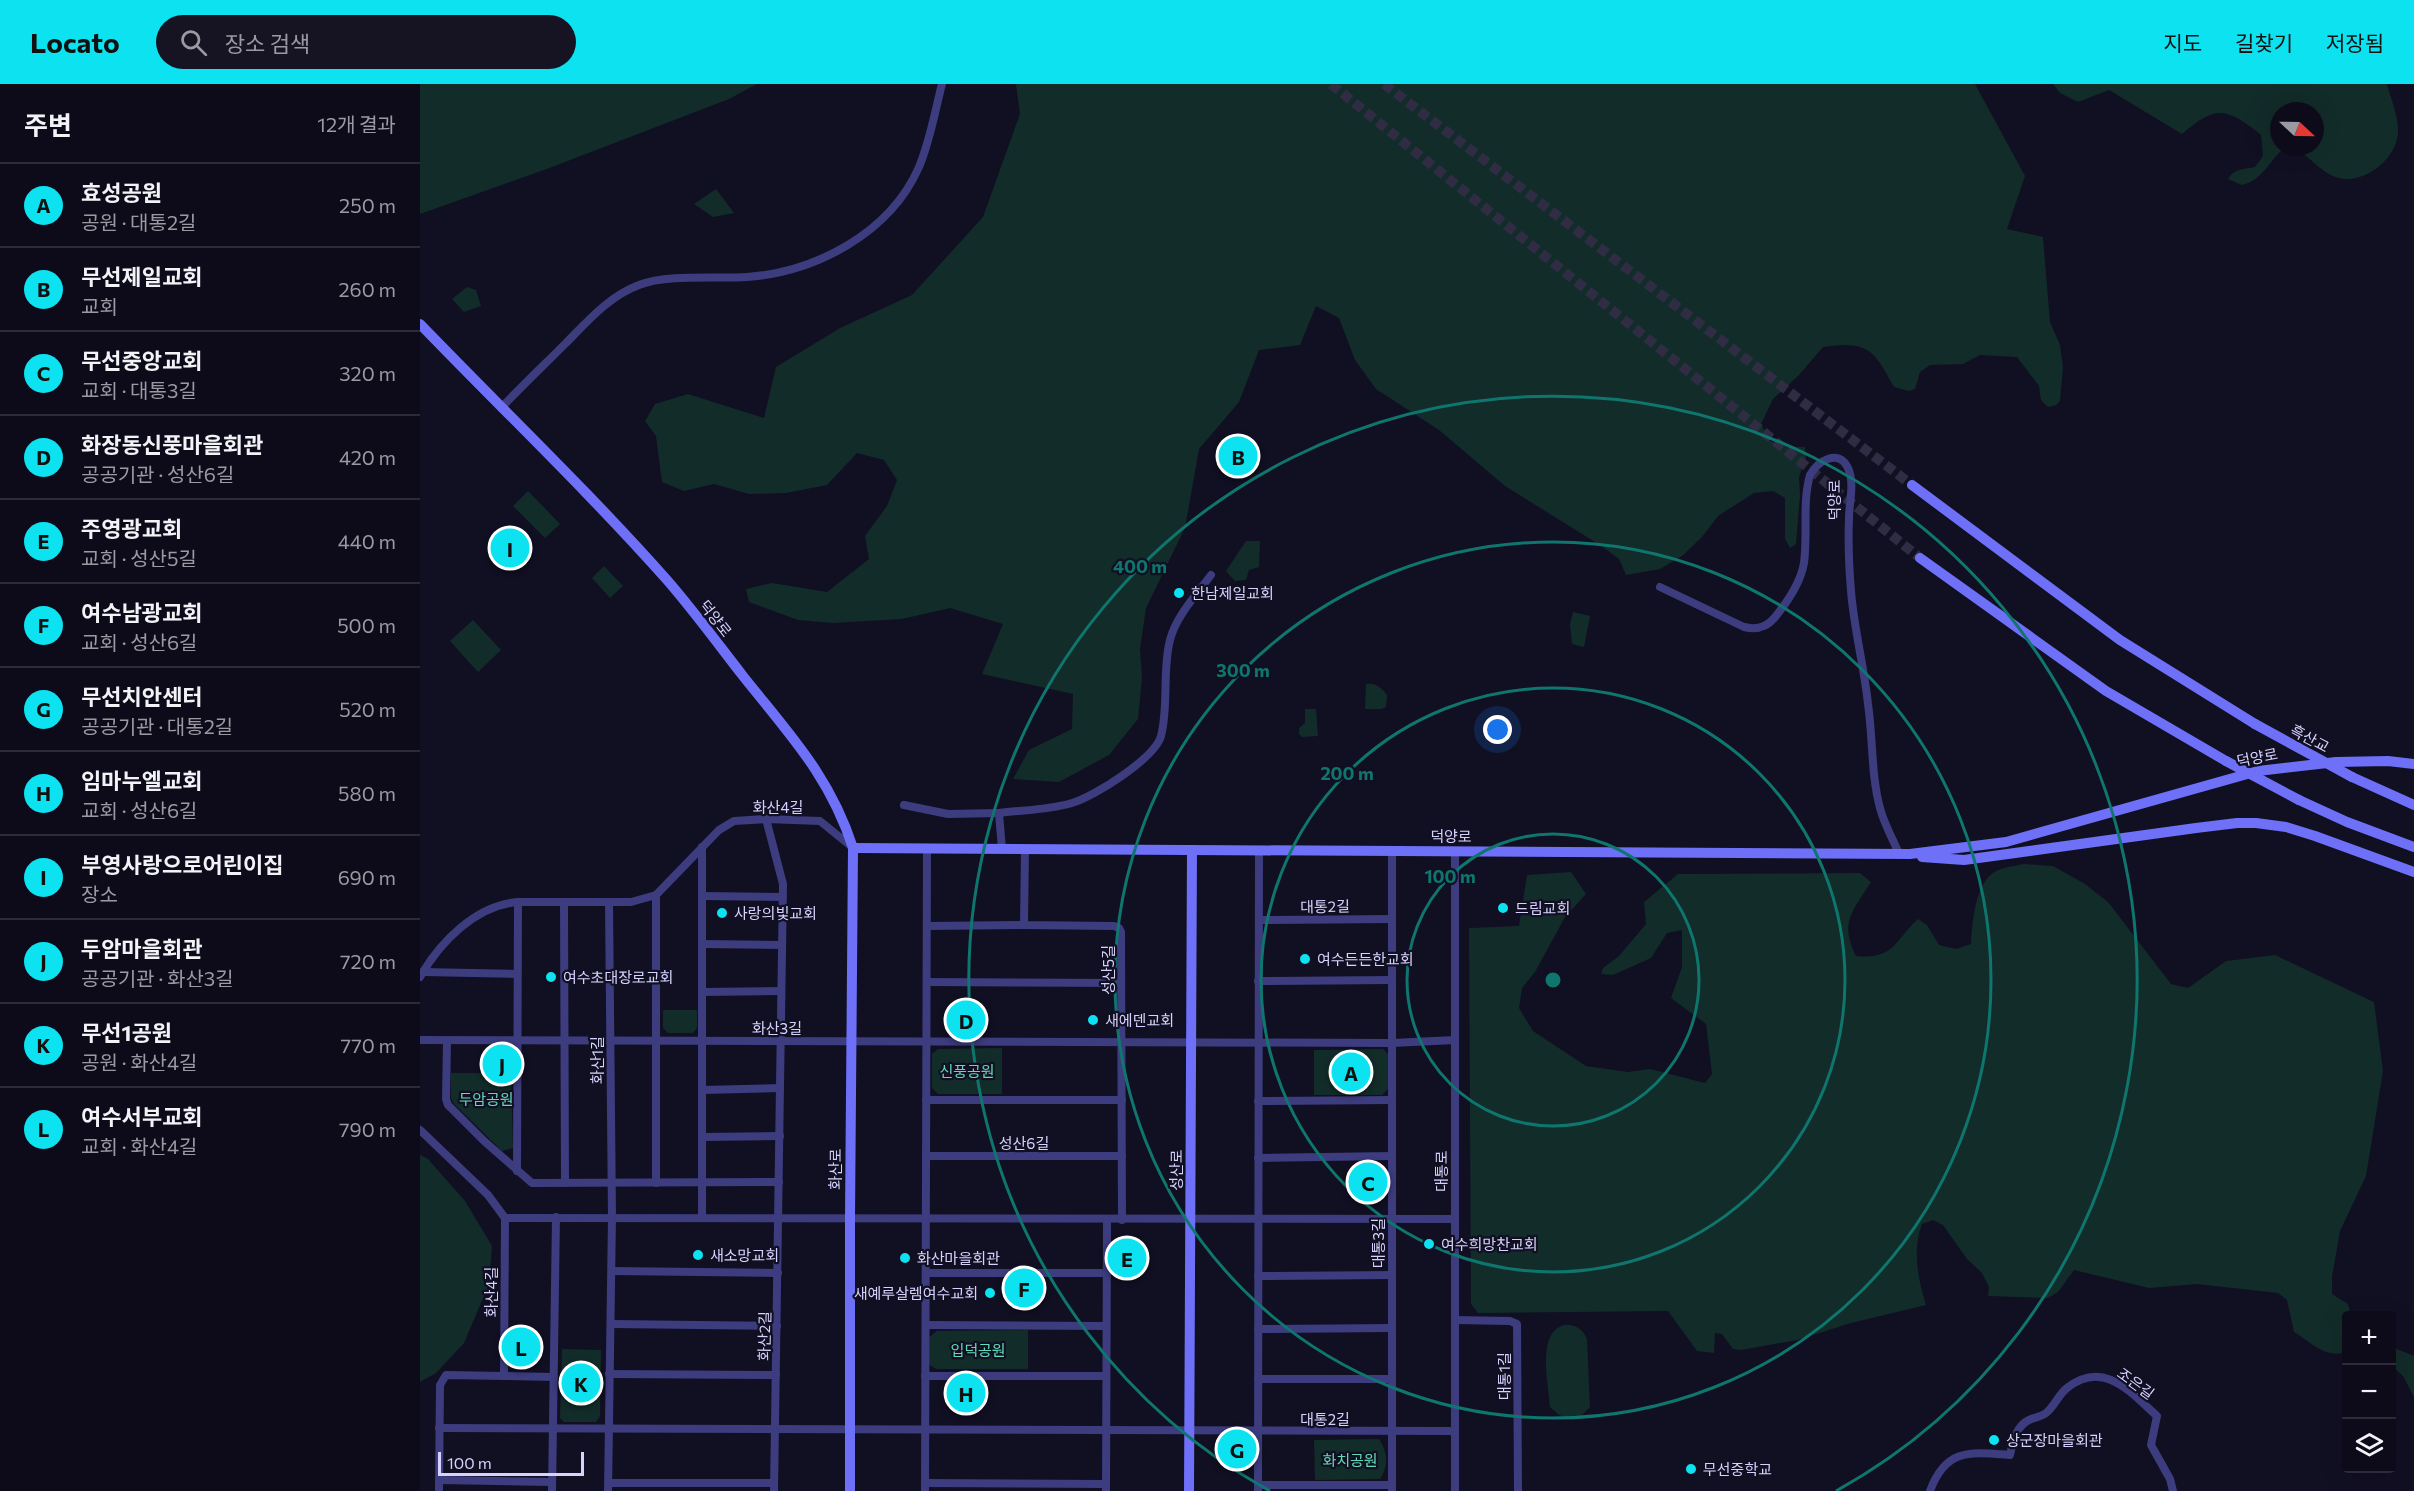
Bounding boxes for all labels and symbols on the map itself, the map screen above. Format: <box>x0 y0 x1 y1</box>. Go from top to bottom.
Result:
north arrow <box>2270 102 2324 156</box>
pin: B <box>1218 434 1258 478</box>
street label: 덕양로 <box>1825 479 1843 521</box>
pin: I <box>490 526 530 570</box>
text: 400 m <box>1113 555 1167 577</box>
place label: 한남제일교회 <box>1191 584 1274 602</box>
marker: 한남제일교회 <box>1172 586 1186 600</box>
street label: 덕양로 <box>696 596 736 640</box>
text: 300 m <box>1216 659 1270 681</box>
your location <box>1483 715 1512 744</box>
street label: 흑산교 <box>2287 720 2333 756</box>
street label: 덕양로 <box>2235 744 2279 770</box>
text: 200 m <box>1320 762 1374 784</box>
street label: 화산4길 <box>753 798 803 816</box>
street label: 덕양로 <box>1430 827 1472 845</box>
text: 100 m <box>1424 865 1476 887</box>
street label: 대통2길 <box>1300 897 1350 915</box>
place label: 드림교회 <box>1515 899 1570 917</box>
marker: 드림교회 <box>1496 901 1510 915</box>
place label: 사랑의빛교회 <box>734 904 817 922</box>
marker: 사랑의빛교회 <box>715 906 729 920</box>
street label: 성산5길 <box>1099 945 1117 995</box>
place label: 여수든든한교회 <box>1317 950 1414 968</box>
marker: 여수든든한교회 <box>1298 952 1312 966</box>
place label: 여수초대장로교회 <box>563 968 673 986</box>
marker: 여수초대장로교회 <box>544 970 558 984</box>
centre of rings <box>1543 970 1563 990</box>
pin: D <box>946 998 986 1042</box>
place label: 새에덴교회 <box>1105 1011 1174 1029</box>
marker: 새에덴교회 <box>1086 1013 1100 1027</box>
street label: 화산3길 <box>752 1019 802 1037</box>
street label: 화산1길 <box>588 1036 606 1084</box>
pin: J <box>482 1042 521 1086</box>
pin: A <box>1332 1050 1370 1094</box>
park label: 신풍공원 <box>939 1062 995 1080</box>
park label: 두암공원 <box>458 1090 514 1108</box>
street label: 성산6길 <box>999 1134 1049 1152</box>
street label: 화산로 <box>826 1148 844 1190</box>
street label: 성산로 <box>1167 1149 1185 1191</box>
street label: 대통로 <box>1432 1150 1450 1192</box>
pin: C <box>1348 1160 1388 1204</box>
street label: 대통3길 <box>1369 1218 1387 1268</box>
place label: 여수희망찬교회 <box>1441 1235 1538 1253</box>
pin: E <box>1108 1236 1146 1280</box>
marker: 여수희망찬교회 <box>1422 1237 1436 1251</box>
place label: 새소망교회 <box>710 1246 779 1264</box>
marker: 새소망교회 <box>691 1248 705 1262</box>
place label: 화산마을회관 <box>917 1249 1000 1267</box>
marker: 화산마을회관 <box>898 1251 912 1265</box>
pin: F <box>1004 1266 1044 1310</box>
street label: 화산4길 <box>482 1267 500 1317</box>
place label: 새예루살렘여수교회 <box>854 1284 978 1302</box>
marker: 새예루살렘여수교회 <box>983 1286 997 1300</box>
street label: 화산2길 <box>755 1311 773 1361</box>
pin: L <box>502 1324 540 1370</box>
park label: 입덕공원 <box>950 1341 1006 1359</box>
street label: 대통1길 <box>1495 1352 1513 1400</box>
pin: K <box>562 1360 600 1406</box>
street label: 조은길 <box>2114 1364 2158 1402</box>
pin: H <box>946 1370 986 1416</box>
street label: 대통2길 <box>1300 1410 1350 1428</box>
pin: G <box>1218 1426 1256 1472</box>
place label: 상군장마을회관 <box>2006 1431 2103 1449</box>
marker: 상군장마을회관 <box>1987 1433 2001 1447</box>
scale bar <box>438 1449 584 1476</box>
park label: 화치공원 <box>1322 1451 1378 1469</box>
place label: 무선중학교 <box>1703 1460 1772 1478</box>
marker: 무선중학교 <box>1684 1462 1698 1476</box>

